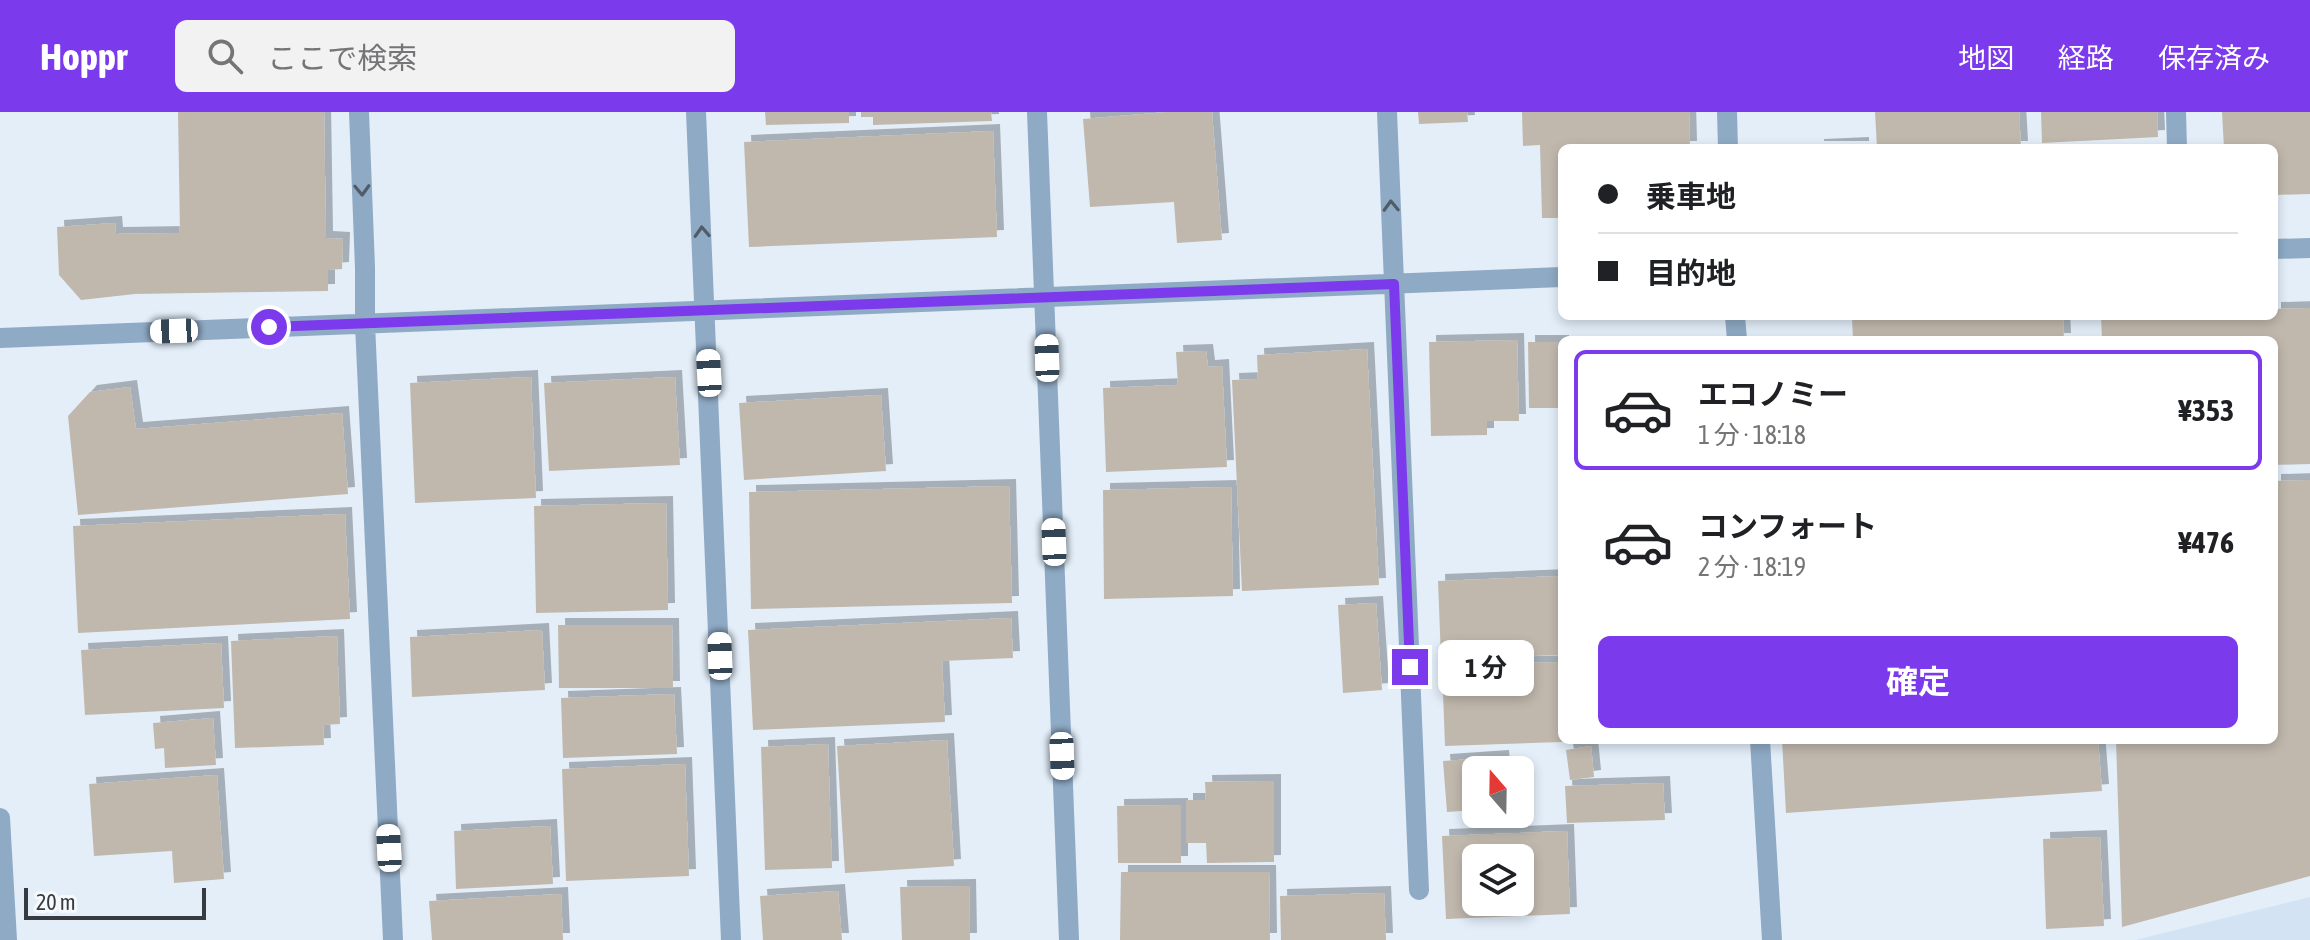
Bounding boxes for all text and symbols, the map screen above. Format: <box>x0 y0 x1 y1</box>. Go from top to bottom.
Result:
search box <box>175 20 735 92</box>
icon: search <box>203 34 247 78</box>
text: Hoppr <box>40 35 127 78</box>
text: ここで検索 <box>267 41 417 75</box>
text: 地図 <box>1958 42 2014 74</box>
text: 経路 <box>2058 42 2114 74</box>
text: 保存済み <box>2158 42 2270 74</box>
text: 乗車地 <box>1646 179 1736 213</box>
one-way arrow <box>354 184 371 197</box>
one-way arrow <box>1382 199 1399 212</box>
one-way arrow <box>694 225 711 238</box>
text: 目的地 <box>1646 256 1736 290</box>
route start <box>251 309 287 345</box>
car <box>150 318 198 344</box>
car <box>1034 334 1060 382</box>
car <box>696 348 722 398</box>
icon: car <box>1602 374 1674 446</box>
text: エコノミー <box>1698 377 1848 411</box>
text: ¥353 <box>2178 393 2234 427</box>
text: 1 分 · 18:18 <box>1698 420 1806 450</box>
icon: car <box>1602 506 1674 578</box>
text: コンフォート <box>1698 509 1877 543</box>
car <box>1041 518 1067 566</box>
text: ¥476 <box>2178 525 2234 559</box>
text: 2 分 · 18:19 <box>1698 552 1806 582</box>
car <box>707 632 733 680</box>
button: 確定 <box>1598 636 2238 728</box>
callout: 1 分 <box>1438 639 1534 695</box>
route end <box>1392 649 1428 685</box>
text: 1 分 <box>1465 653 1507 683</box>
car <box>1049 732 1075 780</box>
north arrow <box>1462 756 1534 828</box>
map controls <box>1462 756 1534 916</box>
car <box>376 823 402 873</box>
button: layers <box>1462 844 1534 916</box>
scale bar <box>24 884 206 920</box>
text: 20 m <box>36 889 76 915</box>

